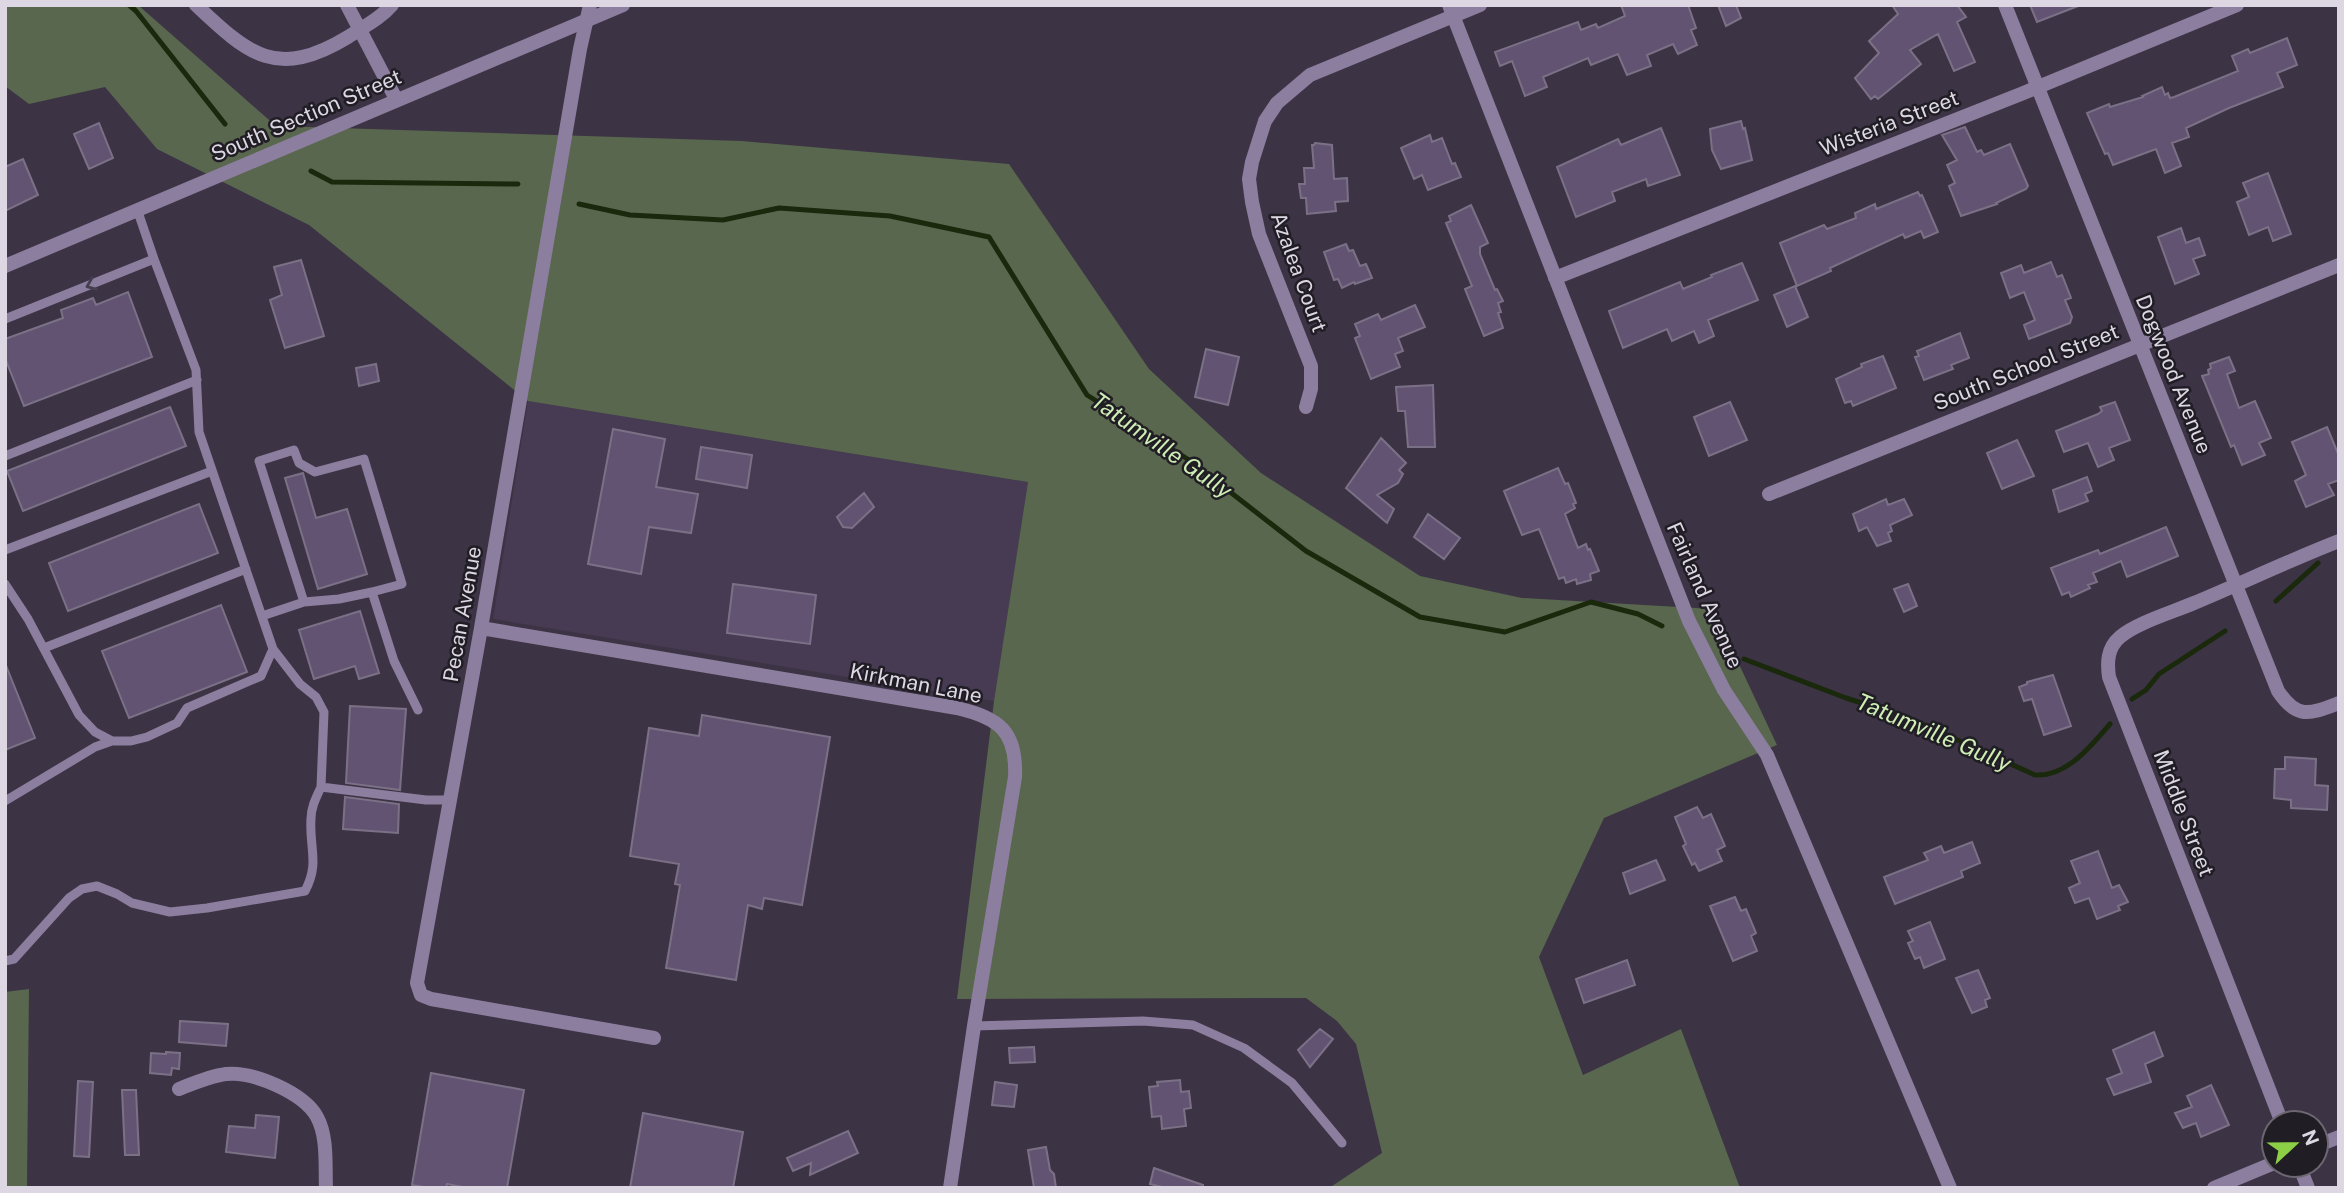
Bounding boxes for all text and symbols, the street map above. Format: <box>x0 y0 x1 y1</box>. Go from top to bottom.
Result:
street label: South Section Street <box>207 64 405 166</box>
street label: Wisteria Street <box>1816 85 1962 161</box>
street label: Azalea Court <box>1266 209 1332 335</box>
one-way arrow <box>85 276 97 290</box>
street label: Dogwood Avenue <box>2131 291 2217 457</box>
street label: South School Street <box>1930 318 2122 416</box>
water label: Tatumville Gully <box>1087 387 1238 504</box>
street label: Fairland Avenue <box>1662 518 1748 672</box>
street label: Pecan Avenue <box>438 544 486 684</box>
street label: Kirkman Lane <box>848 658 984 708</box>
water label: Tatumville Gully <box>1853 687 2017 777</box>
street label: Middle Street <box>2148 746 2220 880</box>
north arrow <box>2260 1109 2330 1179</box>
text: N <box>2298 1127 2324 1149</box>

